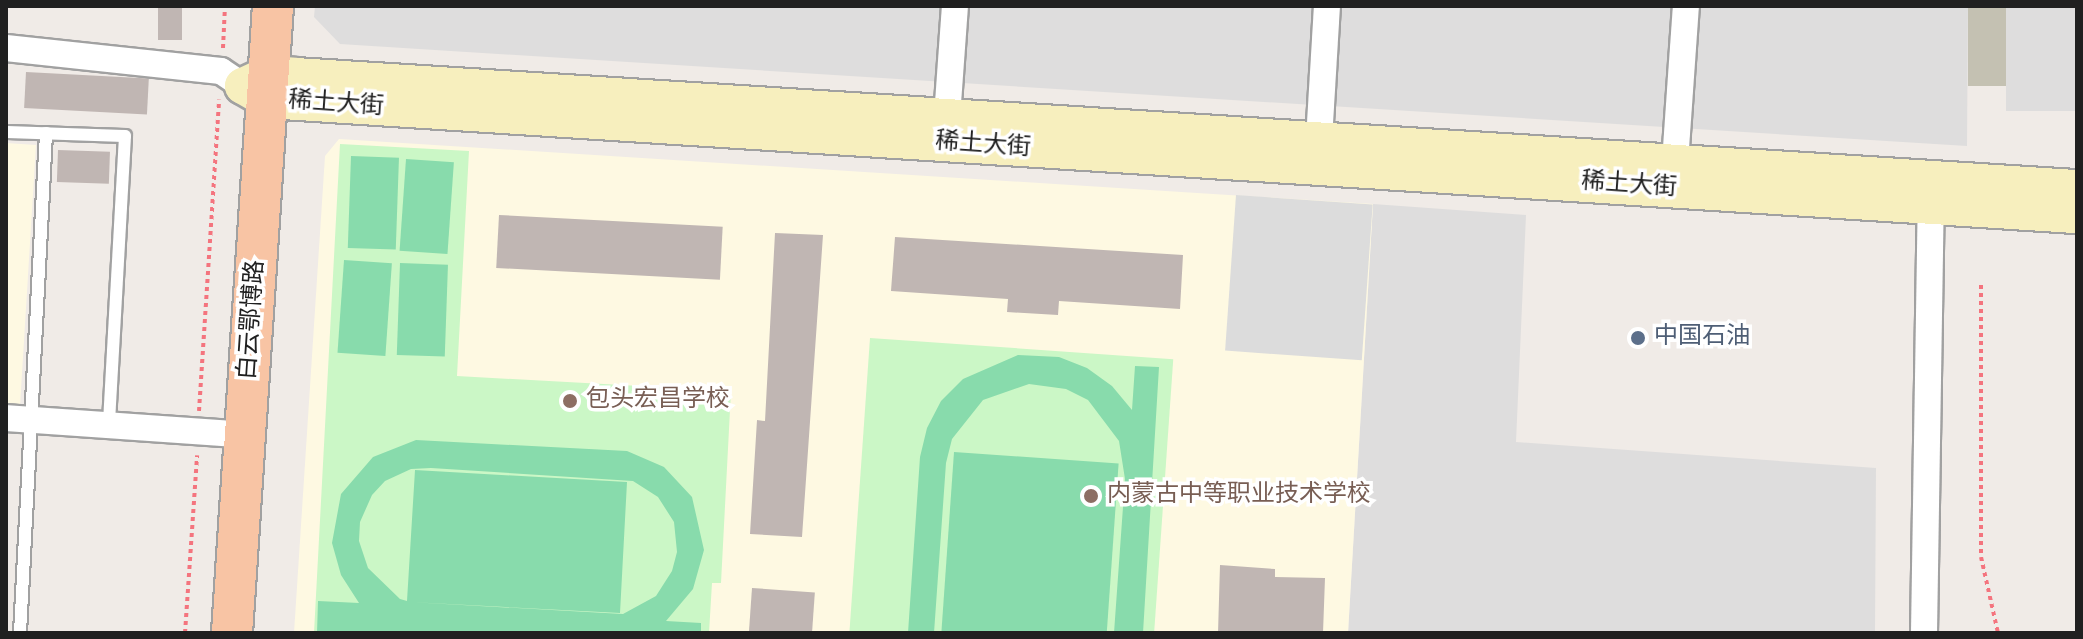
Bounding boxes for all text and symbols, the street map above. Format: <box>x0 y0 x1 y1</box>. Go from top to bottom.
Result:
street label: 稀土大街 <box>287 87 385 123</box>
street label: 稀土大街 <box>934 128 1032 164</box>
street label: 稀土大街 <box>1580 168 1678 204</box>
street label: 白云鄂博路 <box>234 259 272 381</box>
place label: 中国石油 <box>1654 324 1750 352</box>
marker: 中国石油 <box>1629 329 1647 347</box>
place label: 包头宏昌学校 <box>586 387 730 415</box>
marker: 包头宏昌学校 <box>561 392 579 410</box>
place label: 内蒙古中等职业技术学校 <box>1107 482 1371 510</box>
marker: 内蒙古中等职业技术学校 <box>1082 487 1100 505</box>

